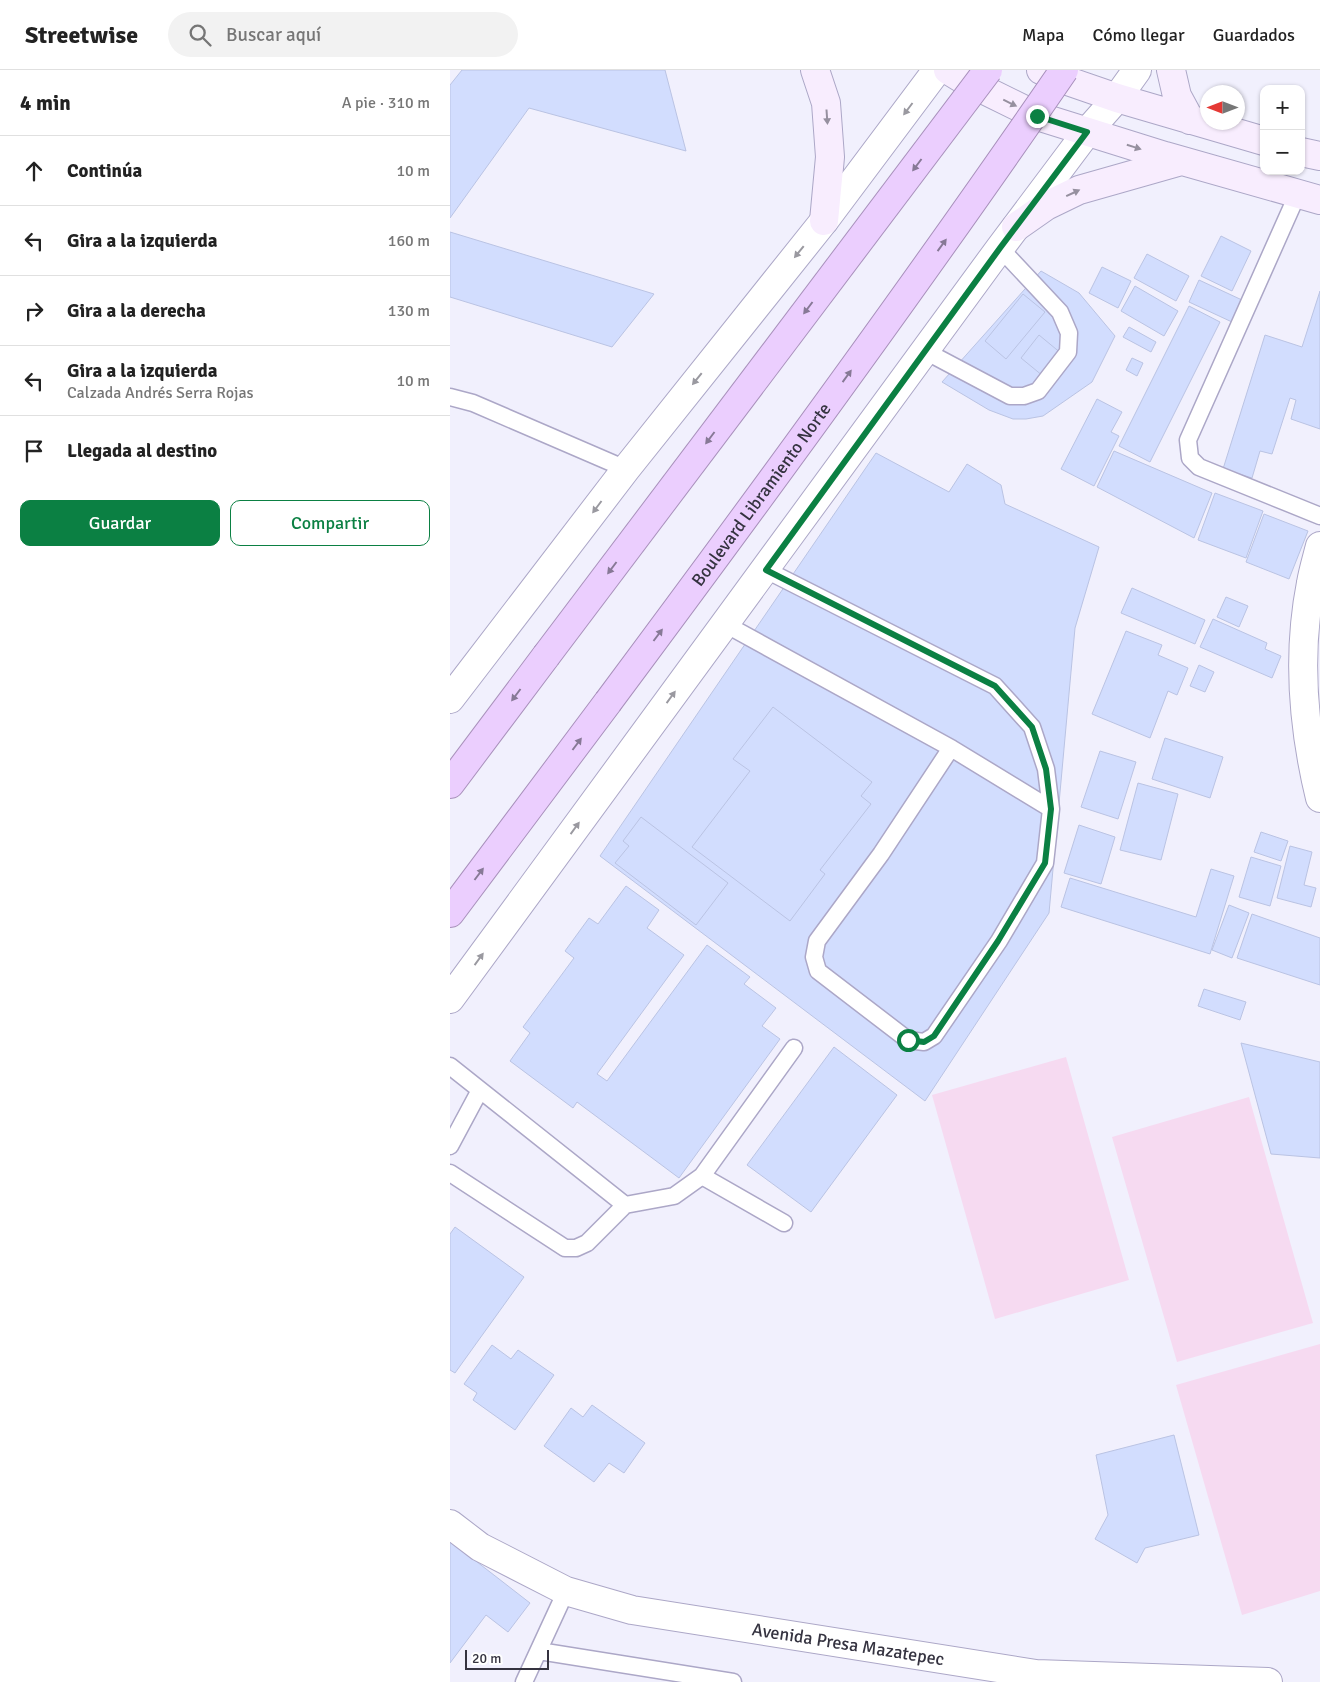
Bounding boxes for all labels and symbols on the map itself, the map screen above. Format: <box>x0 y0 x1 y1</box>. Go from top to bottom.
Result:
north arrow <box>1200 85 1245 130</box>
one-way arrow <box>1003 99 1017 107</box>
one-way arrow <box>903 102 913 116</box>
route end <box>1026 105 1049 128</box>
one-way arrow <box>823 109 831 125</box>
one-way arrow <box>1127 143 1142 151</box>
one-way arrow <box>911 158 922 171</box>
one-way arrow <box>1066 189 1080 197</box>
one-way arrow <box>937 238 947 252</box>
one-way arrow <box>793 245 804 258</box>
one-way arrow <box>803 301 813 315</box>
one-way arrow <box>842 369 852 383</box>
one-way arrow <box>692 372 703 385</box>
street label: Boulevard Libramiento Norte <box>687 399 836 590</box>
one-way arrow <box>705 431 715 445</box>
one-way arrow <box>591 500 602 513</box>
one-way arrow <box>607 561 617 575</box>
one-way arrow <box>653 628 663 642</box>
one-way arrow <box>511 688 522 701</box>
one-way arrow <box>666 690 676 704</box>
one-way arrow <box>572 737 582 751</box>
one-way arrow <box>570 821 580 835</box>
one-way arrow <box>474 868 485 881</box>
one-way arrow <box>474 952 484 966</box>
route start <box>897 1029 920 1052</box>
street label: Avenida Presa Mazatepec <box>751 1618 946 1670</box>
scale bar <box>465 1647 549 1670</box>

